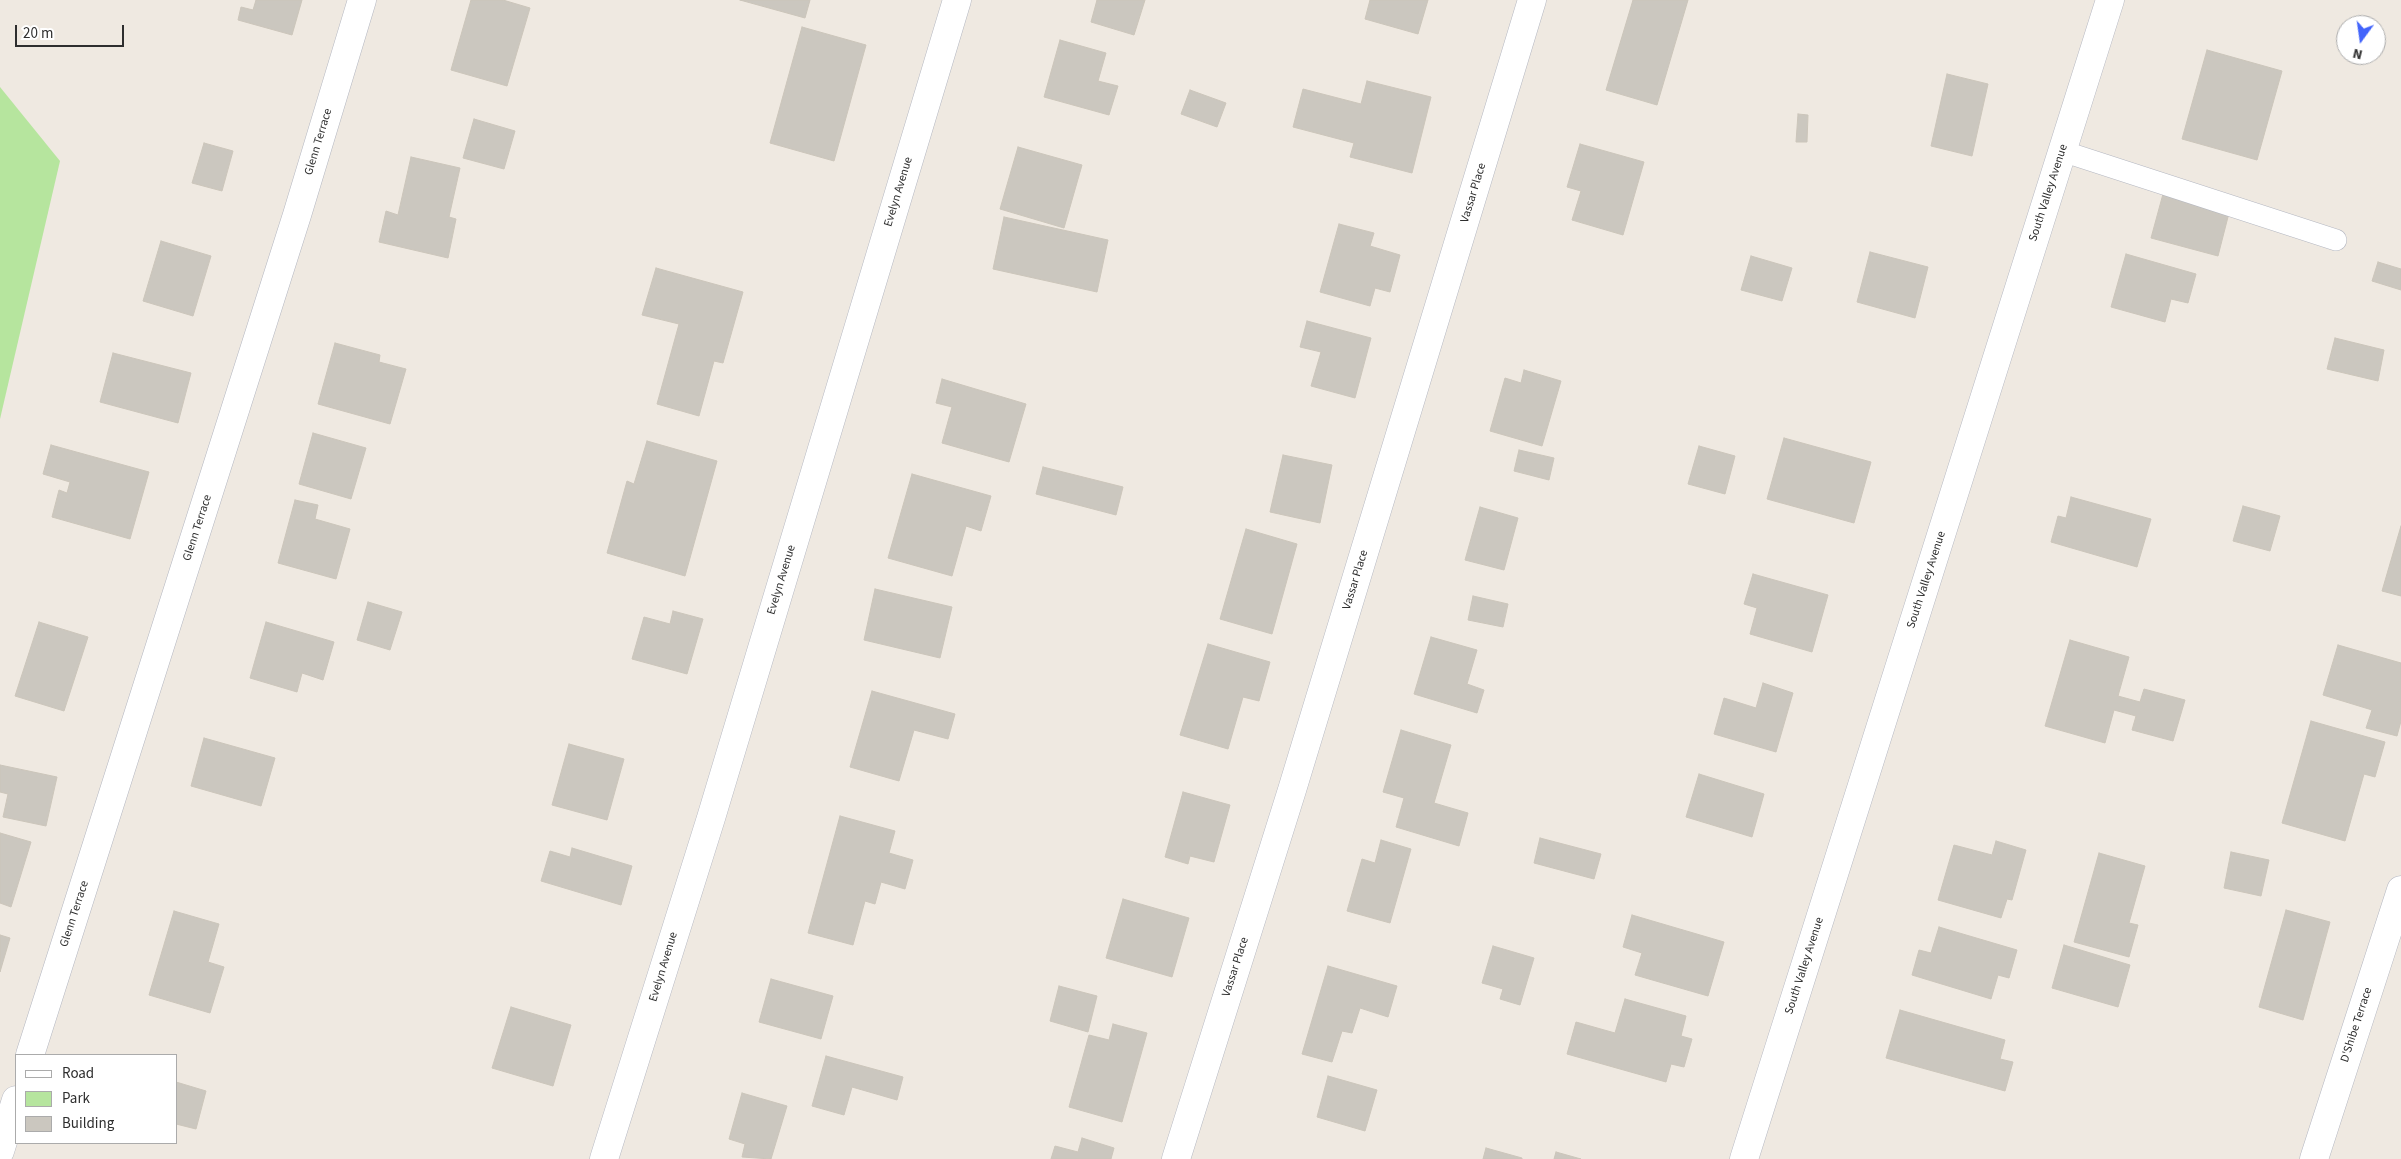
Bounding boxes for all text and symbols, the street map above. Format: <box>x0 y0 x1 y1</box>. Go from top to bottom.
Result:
scale bar <box>18 15 126 47</box>
north arrow <box>2336 15 2386 65</box>
text: 20 m <box>23 23 53 44</box>
text: N <box>2351 43 2365 64</box>
street label: Glenn Terrace <box>302 107 336 177</box>
street label: South Valley Avenue <box>2026 143 2072 243</box>
street label: Evelyn Avenue <box>882 155 916 229</box>
street label: Vassar Place <box>1458 161 1490 225</box>
street label: Glenn Terrace <box>181 493 215 563</box>
street label: South Valley Avenue <box>1904 530 1950 630</box>
street label: Evelyn Avenue <box>765 543 799 617</box>
street label: Vassar Place <box>1340 548 1372 612</box>
street label: Glenn Terrace <box>58 879 92 949</box>
street label: South Valley Avenue <box>1782 916 1828 1016</box>
street label: Evelyn Avenue <box>647 930 681 1004</box>
street label: Vassar Place <box>1220 935 1252 999</box>
street label: D'Shibe Terrace <box>2338 986 2376 1064</box>
legend <box>15 1054 178 1144</box>
text: Road <box>62 1063 94 1084</box>
text: Park <box>62 1088 90 1109</box>
text: Building <box>62 1113 114 1134</box>

